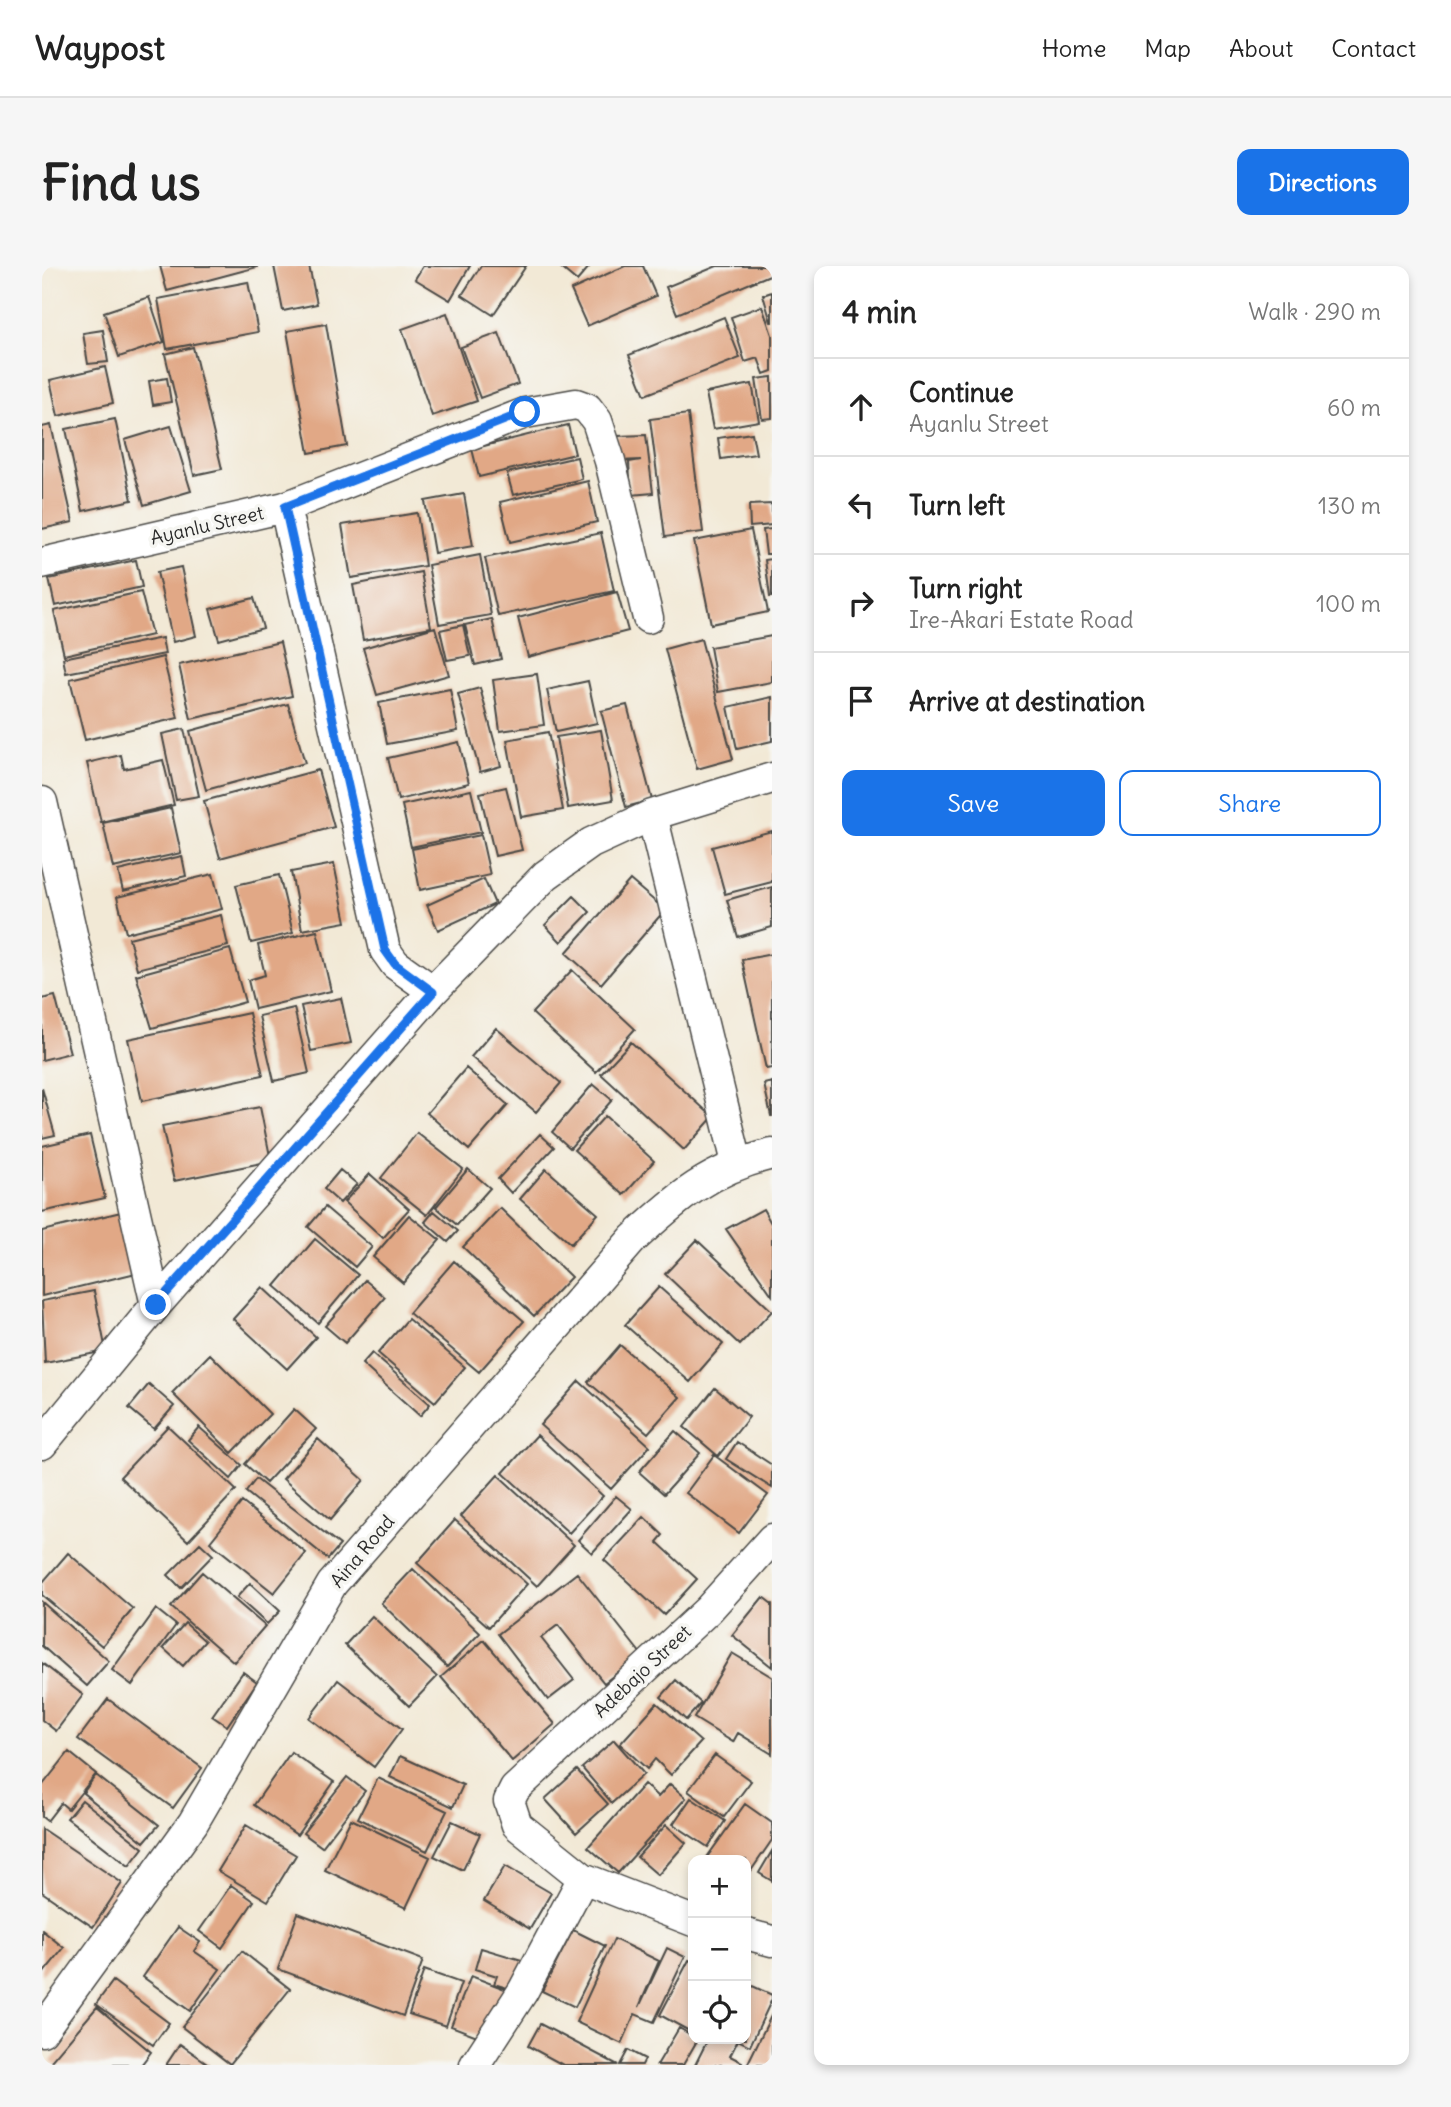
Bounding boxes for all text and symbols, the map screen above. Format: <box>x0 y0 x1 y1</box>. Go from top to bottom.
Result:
text: Waypost <box>35 27 165 69</box>
text: Home <box>1042 33 1106 63</box>
text: Map <box>1144 33 1191 63</box>
text: About <box>1229 33 1293 63</box>
text: Contact <box>1331 33 1416 63</box>
button: Directions <box>1237 149 1409 215</box>
text: Find us <box>42 152 200 213</box>
text: 4 min <box>842 293 917 331</box>
text: Walk · 290 m <box>1248 297 1381 326</box>
text: Continue <box>909 376 1014 409</box>
icon: ahead <box>842 388 880 426</box>
text: 60 m <box>1327 393 1381 422</box>
route start <box>509 396 540 427</box>
text: Ayanlu Street <box>909 409 1049 438</box>
icon: left <box>842 486 880 524</box>
text: Turn left <box>909 489 1005 522</box>
text: 130 m <box>1318 491 1381 520</box>
street label: Ayanlu Street <box>148 500 266 550</box>
text: Turn right <box>909 572 1022 605</box>
icon: right <box>842 584 880 622</box>
text: 100 m <box>1316 589 1381 618</box>
text: Ire-Akari Estate Road <box>909 605 1133 634</box>
icon: arrive <box>842 682 880 720</box>
text: Arrive at destination <box>909 685 1145 718</box>
button: Save <box>842 770 1105 836</box>
button: Share <box>1119 770 1381 836</box>
route end <box>140 1289 171 1320</box>
street label: Aina Road <box>325 1510 399 1592</box>
street label: Adebajo Street <box>588 1620 696 1722</box>
map controls <box>688 1855 751 2044</box>
button: + <box>688 1855 751 1918</box>
button: − <box>688 1918 751 1981</box>
button: locate <box>688 1981 751 2044</box>

